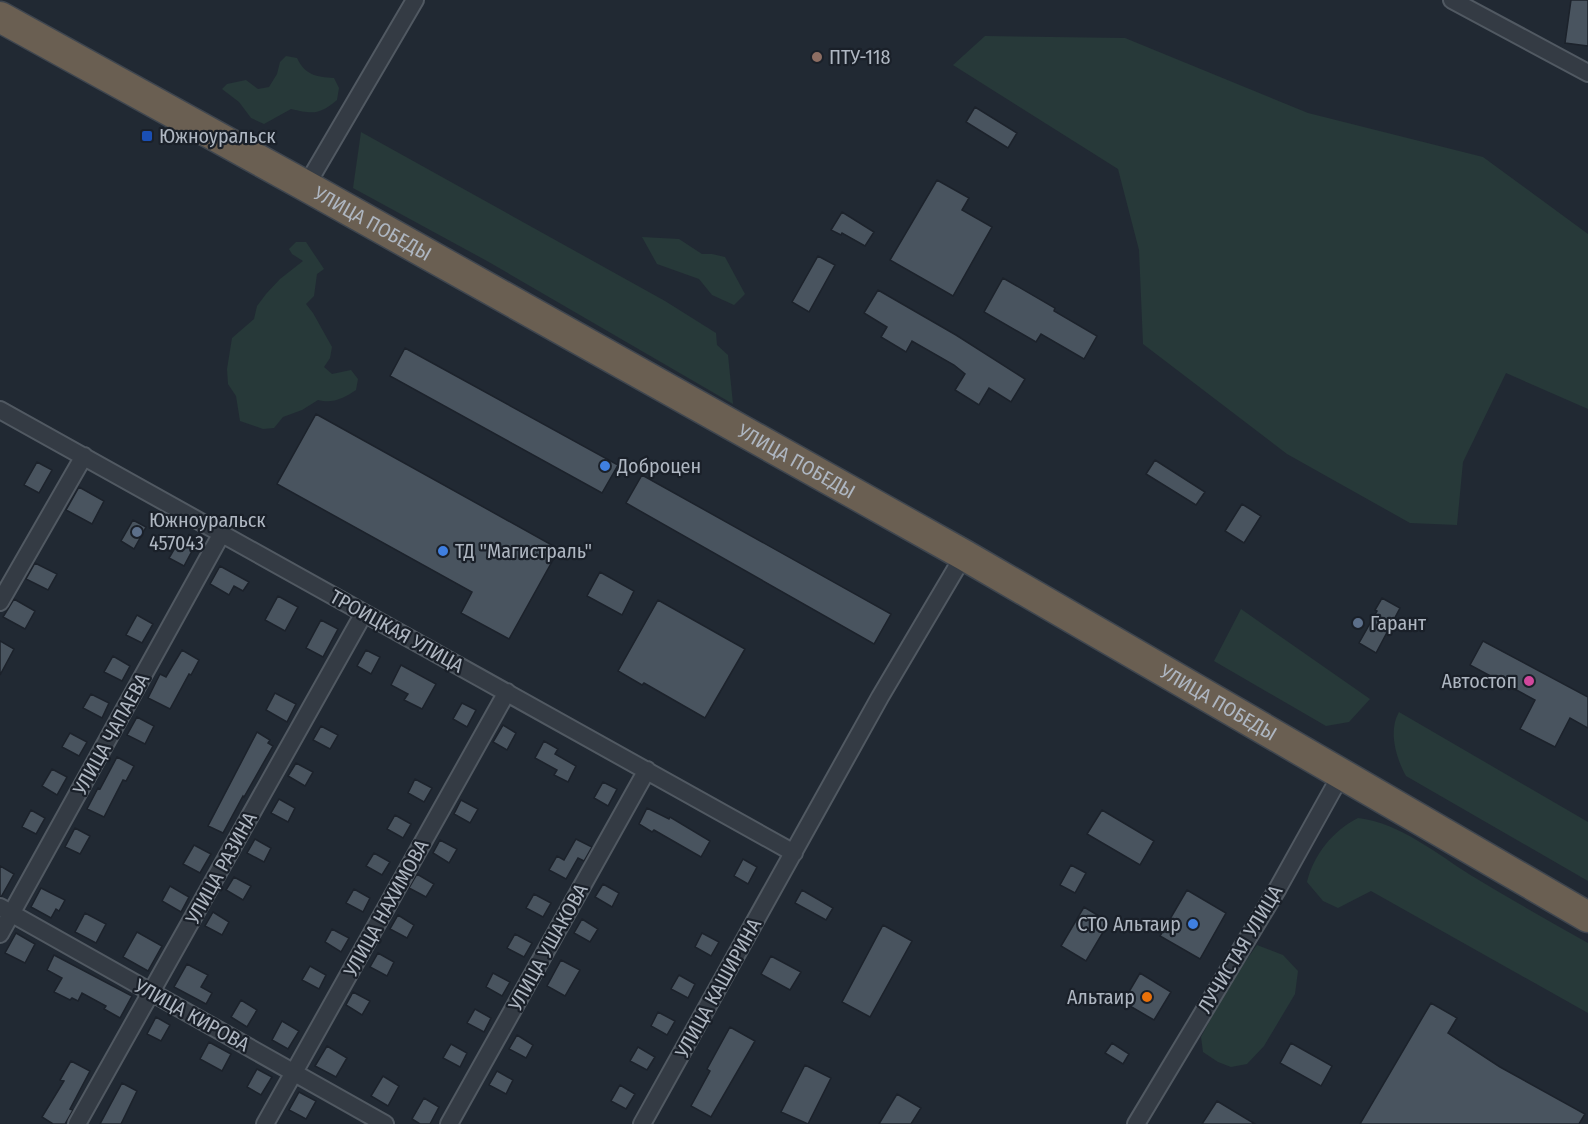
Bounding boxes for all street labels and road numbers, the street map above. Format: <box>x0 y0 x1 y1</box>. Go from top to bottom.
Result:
street label: УЛИЦА ПОБЕДЫ <box>309 180 436 266</box>
street label: УЛИЦА ПОБЕДЫ <box>733 418 860 504</box>
street label: ТРОИЦКАЯ УЛИЦА <box>326 584 468 678</box>
street label: УЛИЦА ПОБЕДЫ <box>1155 659 1281 746</box>
street label: УЛИЦА ЧАПАЕВА <box>67 669 155 800</box>
street label: УЛИЦА РАЗИНА <box>180 807 262 929</box>
street label: УЛИЦА НАХИМОВА <box>338 835 434 982</box>
street label: УЛИЦА УШАКОВА <box>503 879 593 1016</box>
street label: ЛУЧИСТАЯ УЛИЦА <box>1192 880 1288 1017</box>
street label: УЛИЦА КАШИРИНА <box>669 914 766 1063</box>
street label: УЛИЦА КИРОВА <box>129 973 254 1057</box>

